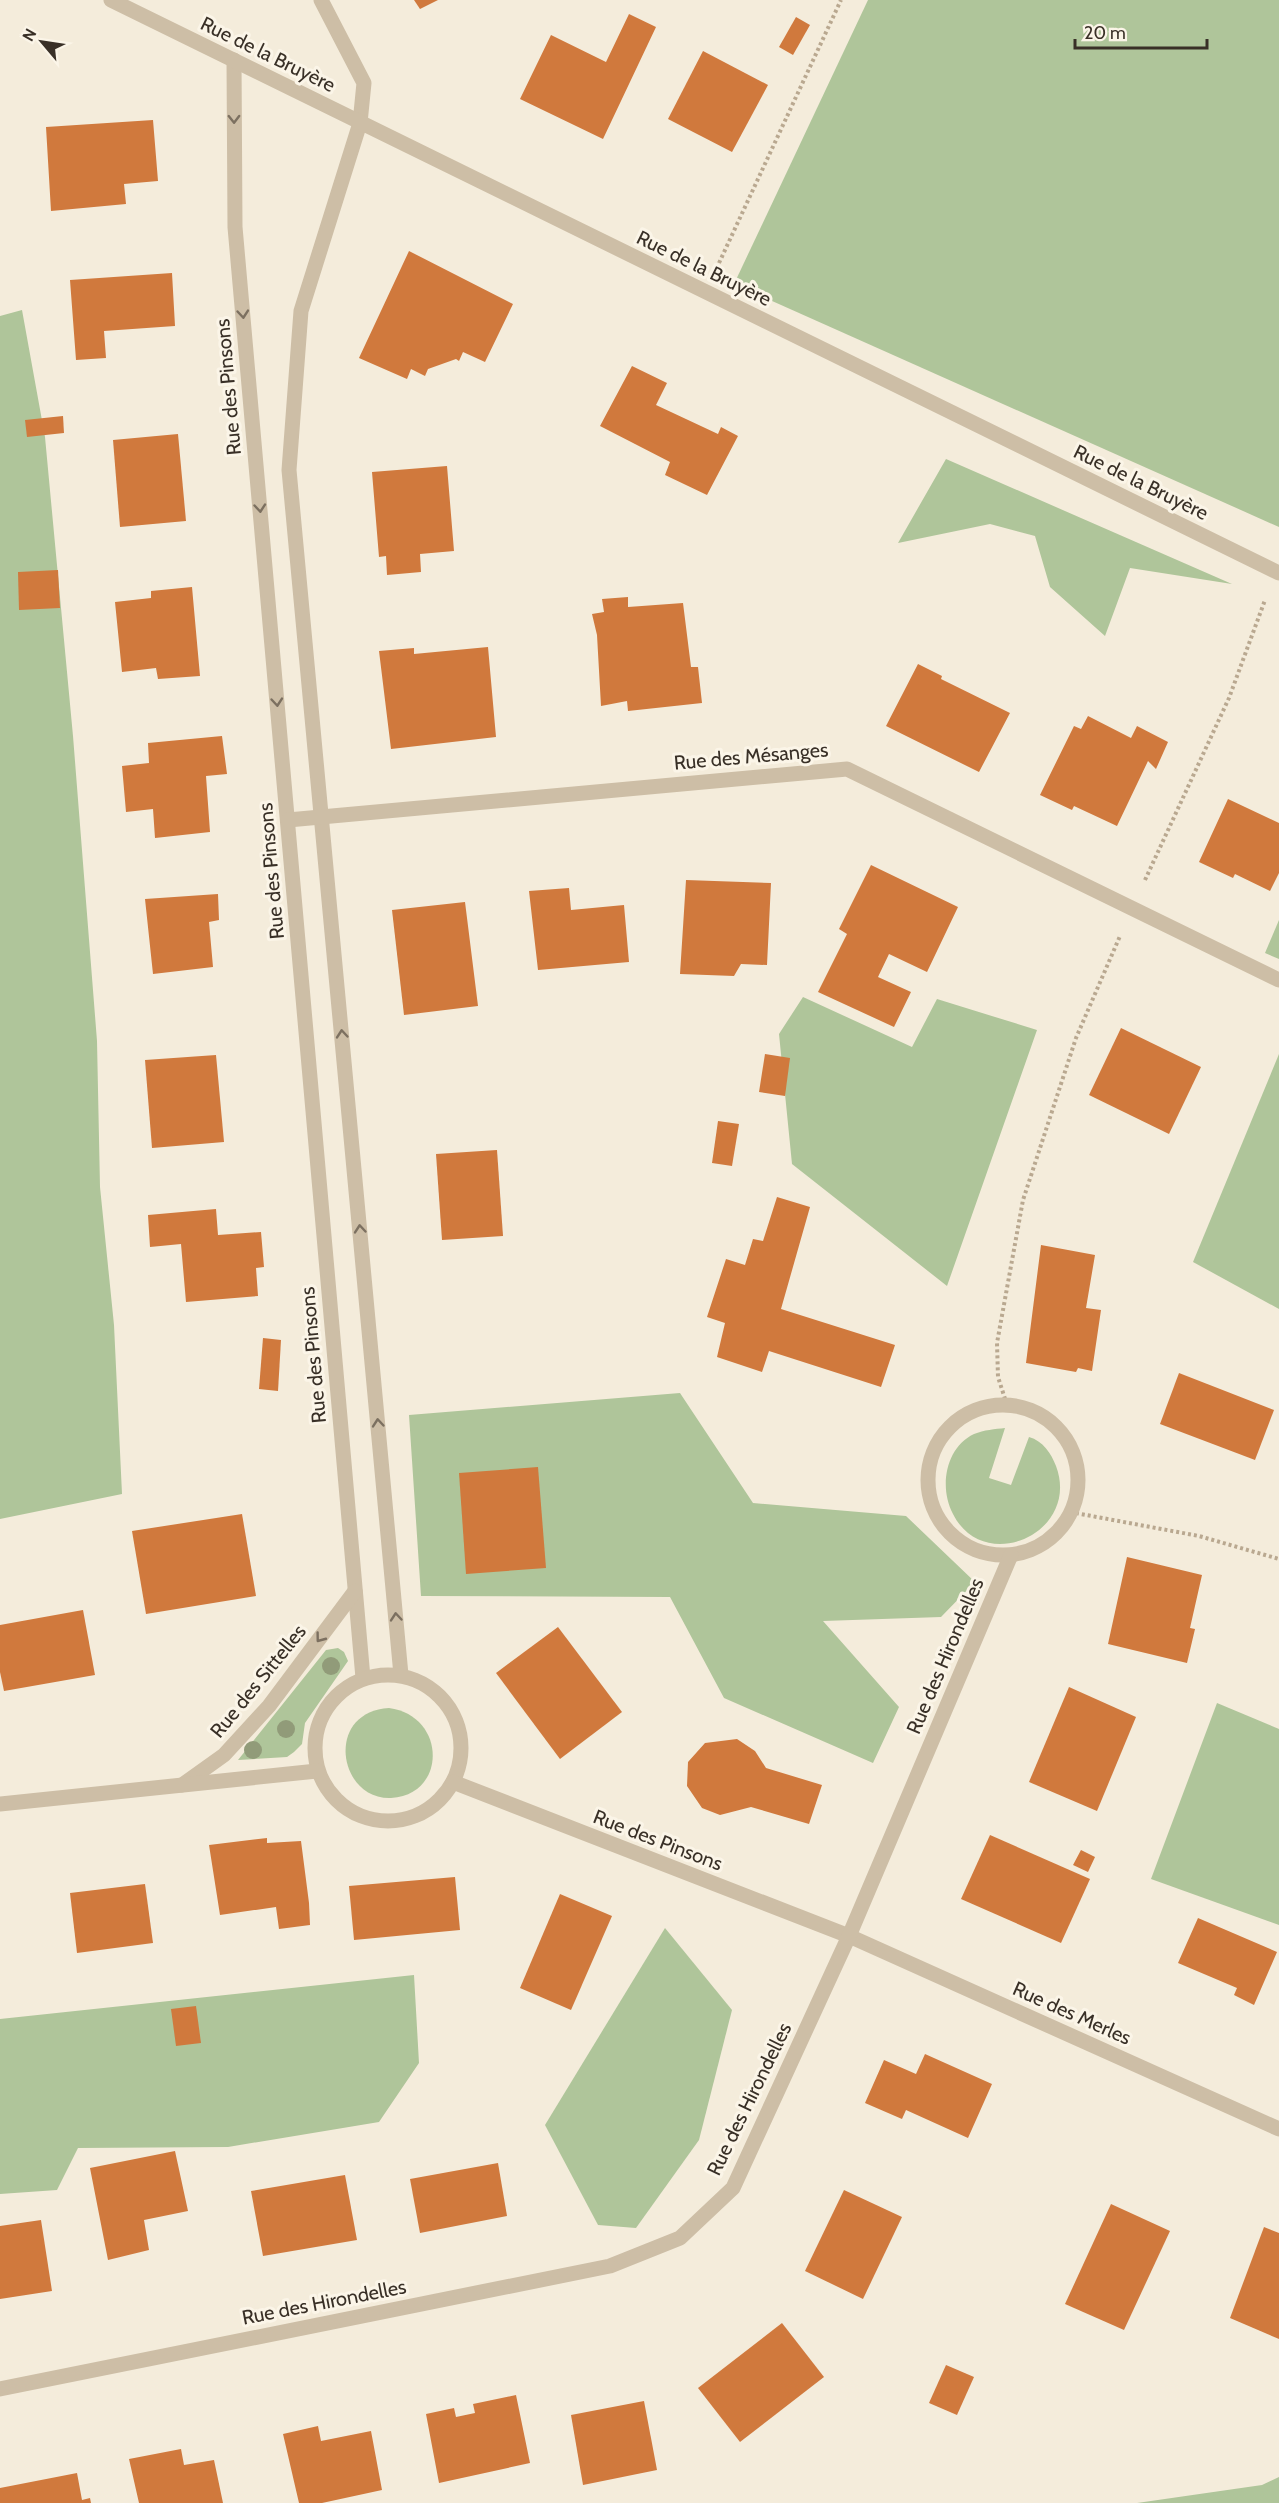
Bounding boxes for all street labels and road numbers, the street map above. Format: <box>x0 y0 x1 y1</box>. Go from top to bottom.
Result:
street label: Rue de la Bruyère <box>197 11 339 97</box>
street label: Rue de la Bruyère <box>633 225 775 311</box>
street label: Rue des Pinsons <box>210 318 246 456</box>
street label: Rue de la Bruyère <box>1070 439 1212 525</box>
street label: Rue des Mésanges <box>673 737 829 775</box>
street label: Rue des Pinsons <box>253 802 289 940</box>
street label: Rue des Pinsons <box>295 1286 331 1424</box>
street label: Rue des Hirondelles <box>901 1575 989 1737</box>
street label: Rue des Sittelles <box>205 1620 311 1742</box>
street label: Rue des Pinsons <box>590 1804 726 1876</box>
street label: Rue des Merles <box>1009 1976 1135 2050</box>
street label: Rue des Hirondelles <box>702 2019 796 2179</box>
street label: Rue des Hirondelles <box>240 2274 408 2330</box>

